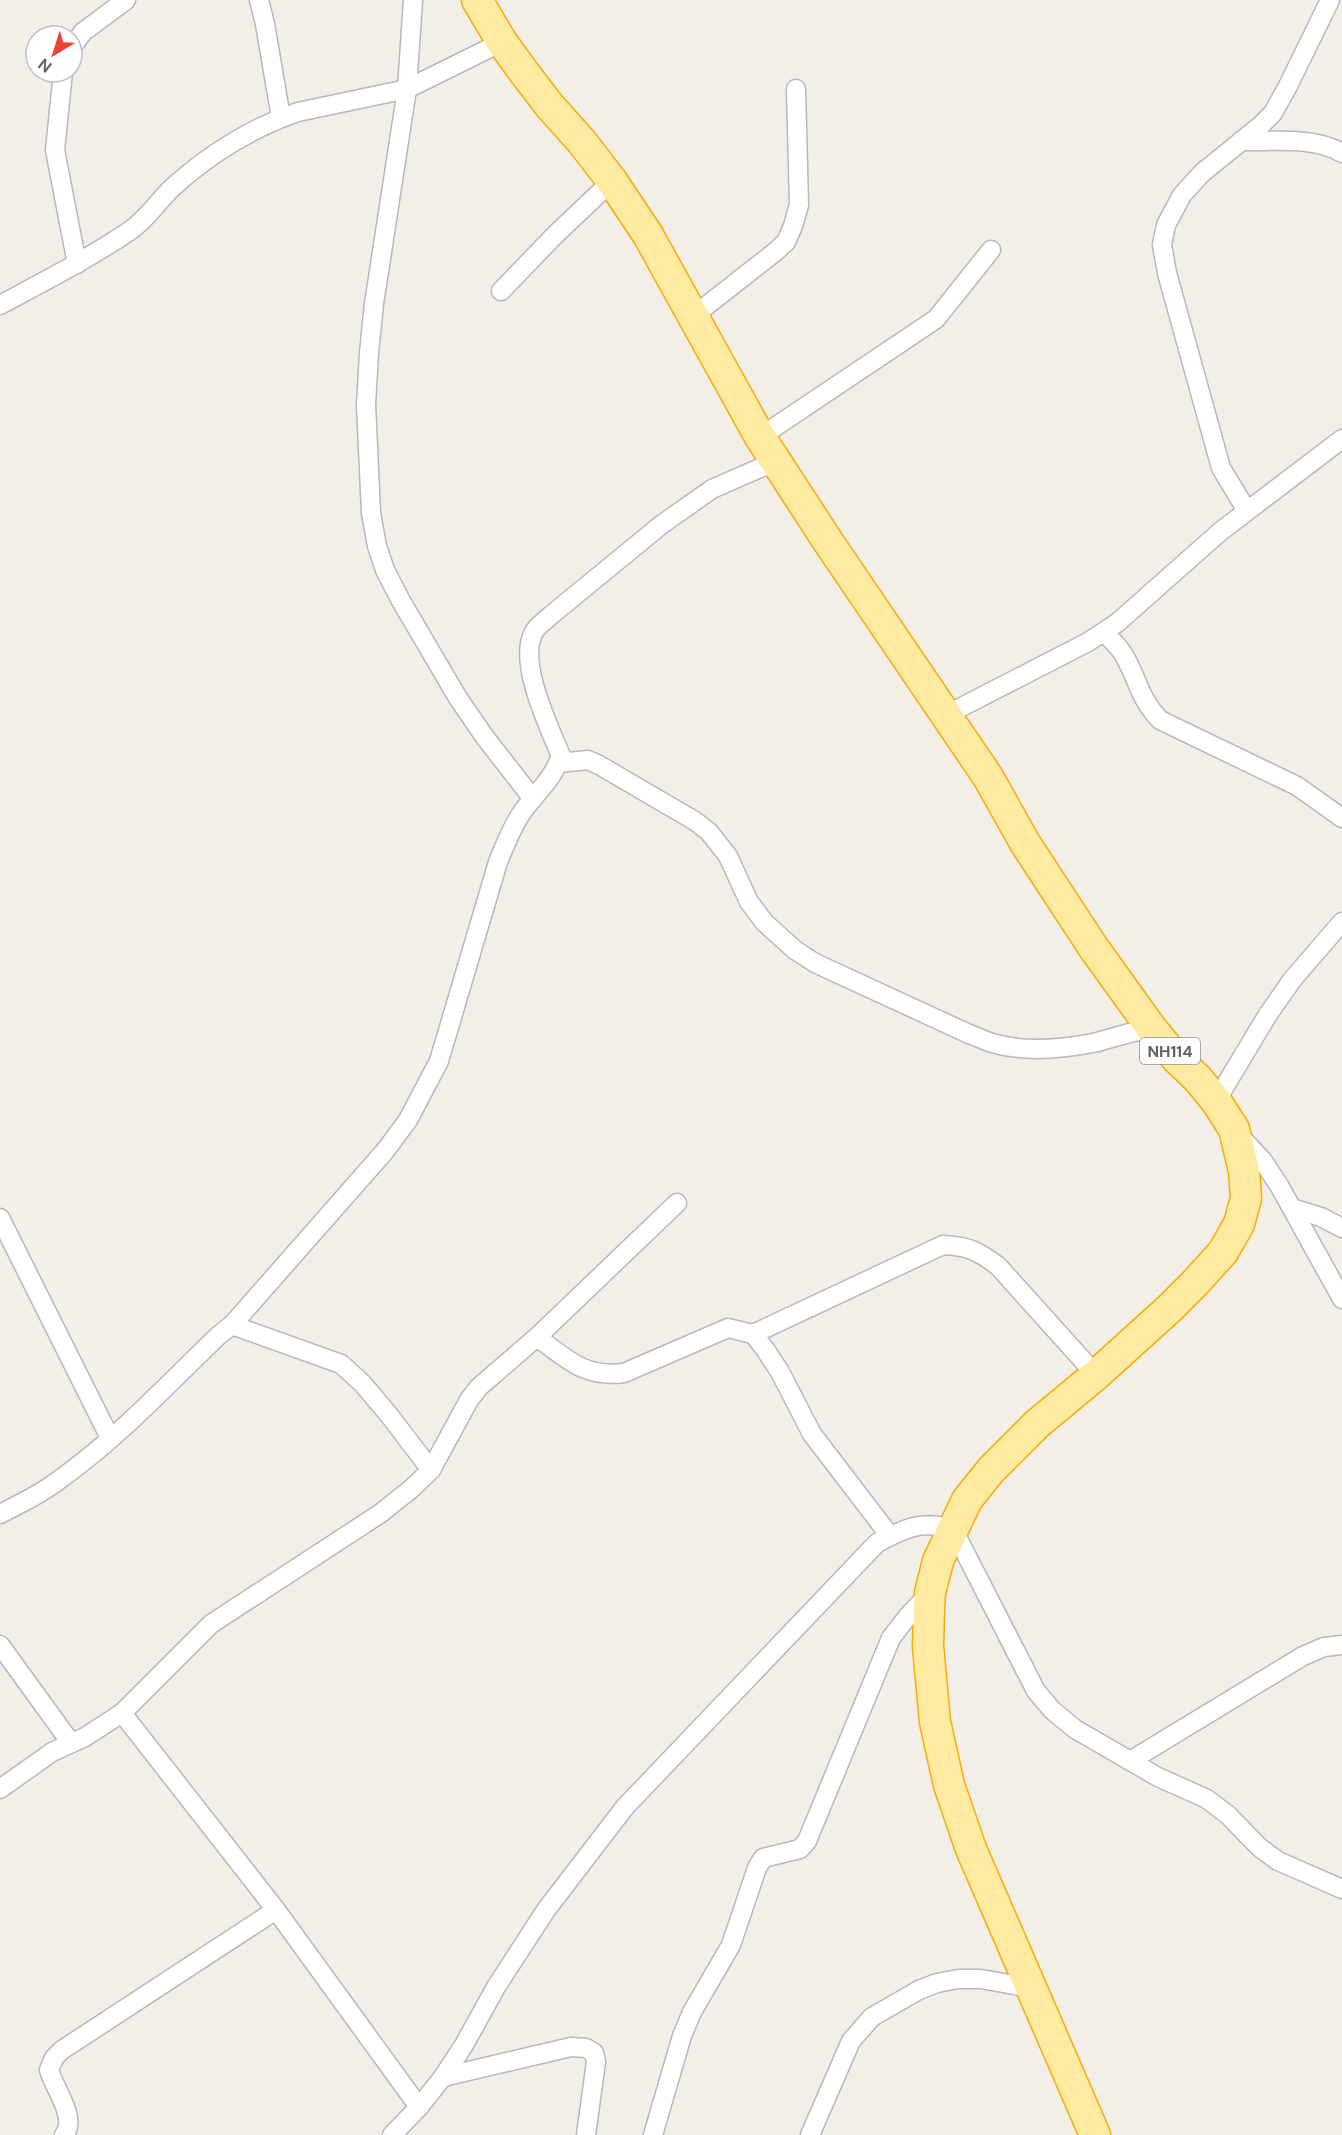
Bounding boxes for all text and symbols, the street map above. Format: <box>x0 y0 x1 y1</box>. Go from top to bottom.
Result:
north arrow <box>24 24 84 84</box>
text: N <box>34 54 56 77</box>
road number: NH114 <box>1140 1038 1200 1064</box>

